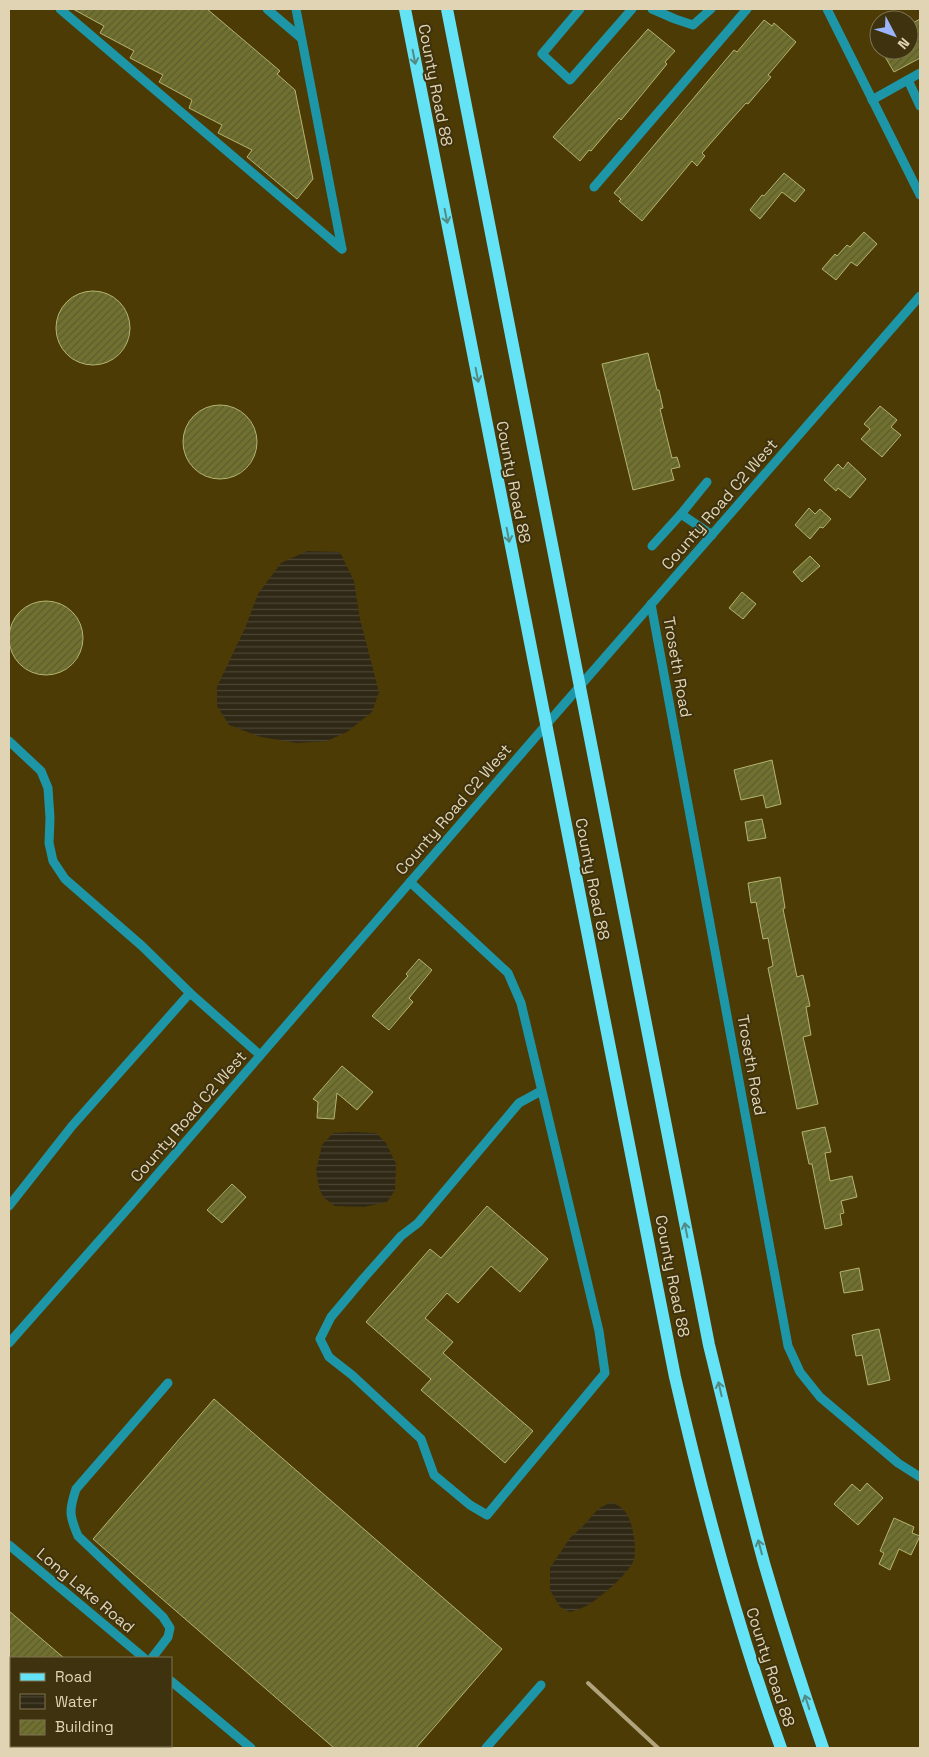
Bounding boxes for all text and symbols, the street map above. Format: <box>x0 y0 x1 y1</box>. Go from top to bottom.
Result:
north arrow <box>869 10 919 60</box>
street label: County Road 88 <box>413 22 458 148</box>
text: N <box>894 34 914 53</box>
one-way arrow <box>410 48 420 64</box>
one-way arrow <box>441 208 451 224</box>
one-way arrow <box>473 367 482 383</box>
street label: County Road 88 <box>491 419 536 545</box>
street label: County Road C2 West <box>657 434 782 574</box>
one-way arrow <box>504 527 514 543</box>
street label: Troseth Road <box>658 615 697 719</box>
street label: County Road C2 West <box>391 739 516 879</box>
street label: County Road 88 <box>570 816 615 942</box>
street label: Troseth Road <box>732 1013 771 1117</box>
street label: County Road C2 West <box>126 1046 251 1186</box>
street label: County Road 88 <box>650 1213 695 1339</box>
one-way arrow <box>681 1223 690 1239</box>
one-way arrow <box>715 1382 724 1398</box>
one-way arrow <box>755 1539 764 1555</box>
street label: Long Lake Road <box>32 1543 139 1638</box>
street label: County Road 88 <box>741 1605 800 1729</box>
legend <box>10 1657 172 1747</box>
text: Road <box>55 1667 92 1686</box>
text: Water <box>55 1692 98 1711</box>
one-way arrow <box>802 1694 812 1710</box>
text: Building <box>55 1717 114 1736</box>

